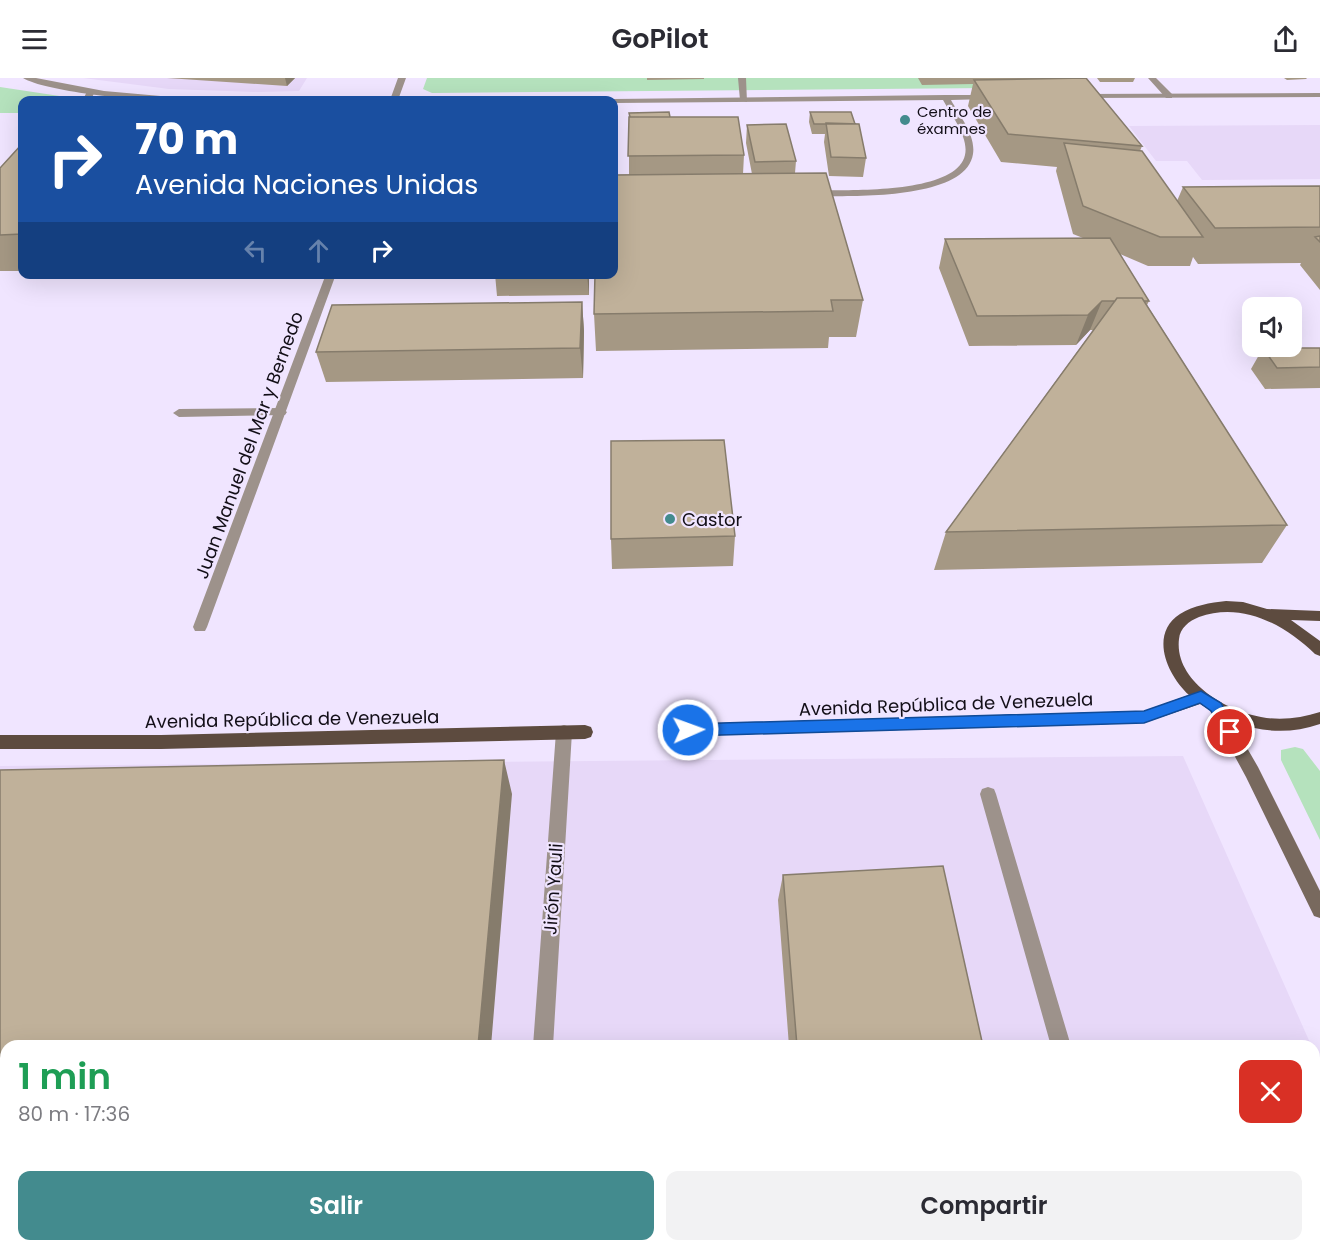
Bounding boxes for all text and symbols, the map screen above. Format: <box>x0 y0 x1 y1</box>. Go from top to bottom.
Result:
text: GoPilot <box>611 20 709 57</box>
icon: menu <box>18 23 51 56</box>
icon: share <box>1269 23 1302 56</box>
place label: Centro de éxamnes <box>917 101 992 139</box>
text: 70 m <box>135 110 238 169</box>
marker: Centro de éxamnes <box>898 113 912 127</box>
icon: right <box>36 120 114 198</box>
text: Avenida Naciones Unidas <box>135 166 478 203</box>
icon: left <box>239 234 272 267</box>
icon: ahead <box>302 234 335 267</box>
icon: right <box>365 234 398 267</box>
map controls <box>1242 297 1302 357</box>
button: sound <box>1242 297 1302 357</box>
street label: Juan Manuel del Mar y Bernedo <box>189 308 309 582</box>
place label: Castor <box>682 507 743 532</box>
marker: Castor <box>663 512 677 526</box>
street label: Avenida República de Venezuela <box>798 686 1094 722</box>
position arrow <box>656 698 720 762</box>
street label: Avenida República de Venezuela <box>144 704 440 734</box>
pin <box>1204 706 1255 757</box>
icon: arrive <box>1213 715 1246 748</box>
street label: Jirón Yauli <box>537 842 569 936</box>
text: 1 min <box>18 1051 111 1102</box>
button: close <box>1239 1060 1302 1123</box>
text: 80 m · 17:36 <box>18 1100 130 1128</box>
button: Salir <box>18 1171 654 1240</box>
button: Compartir <box>666 1171 1302 1240</box>

